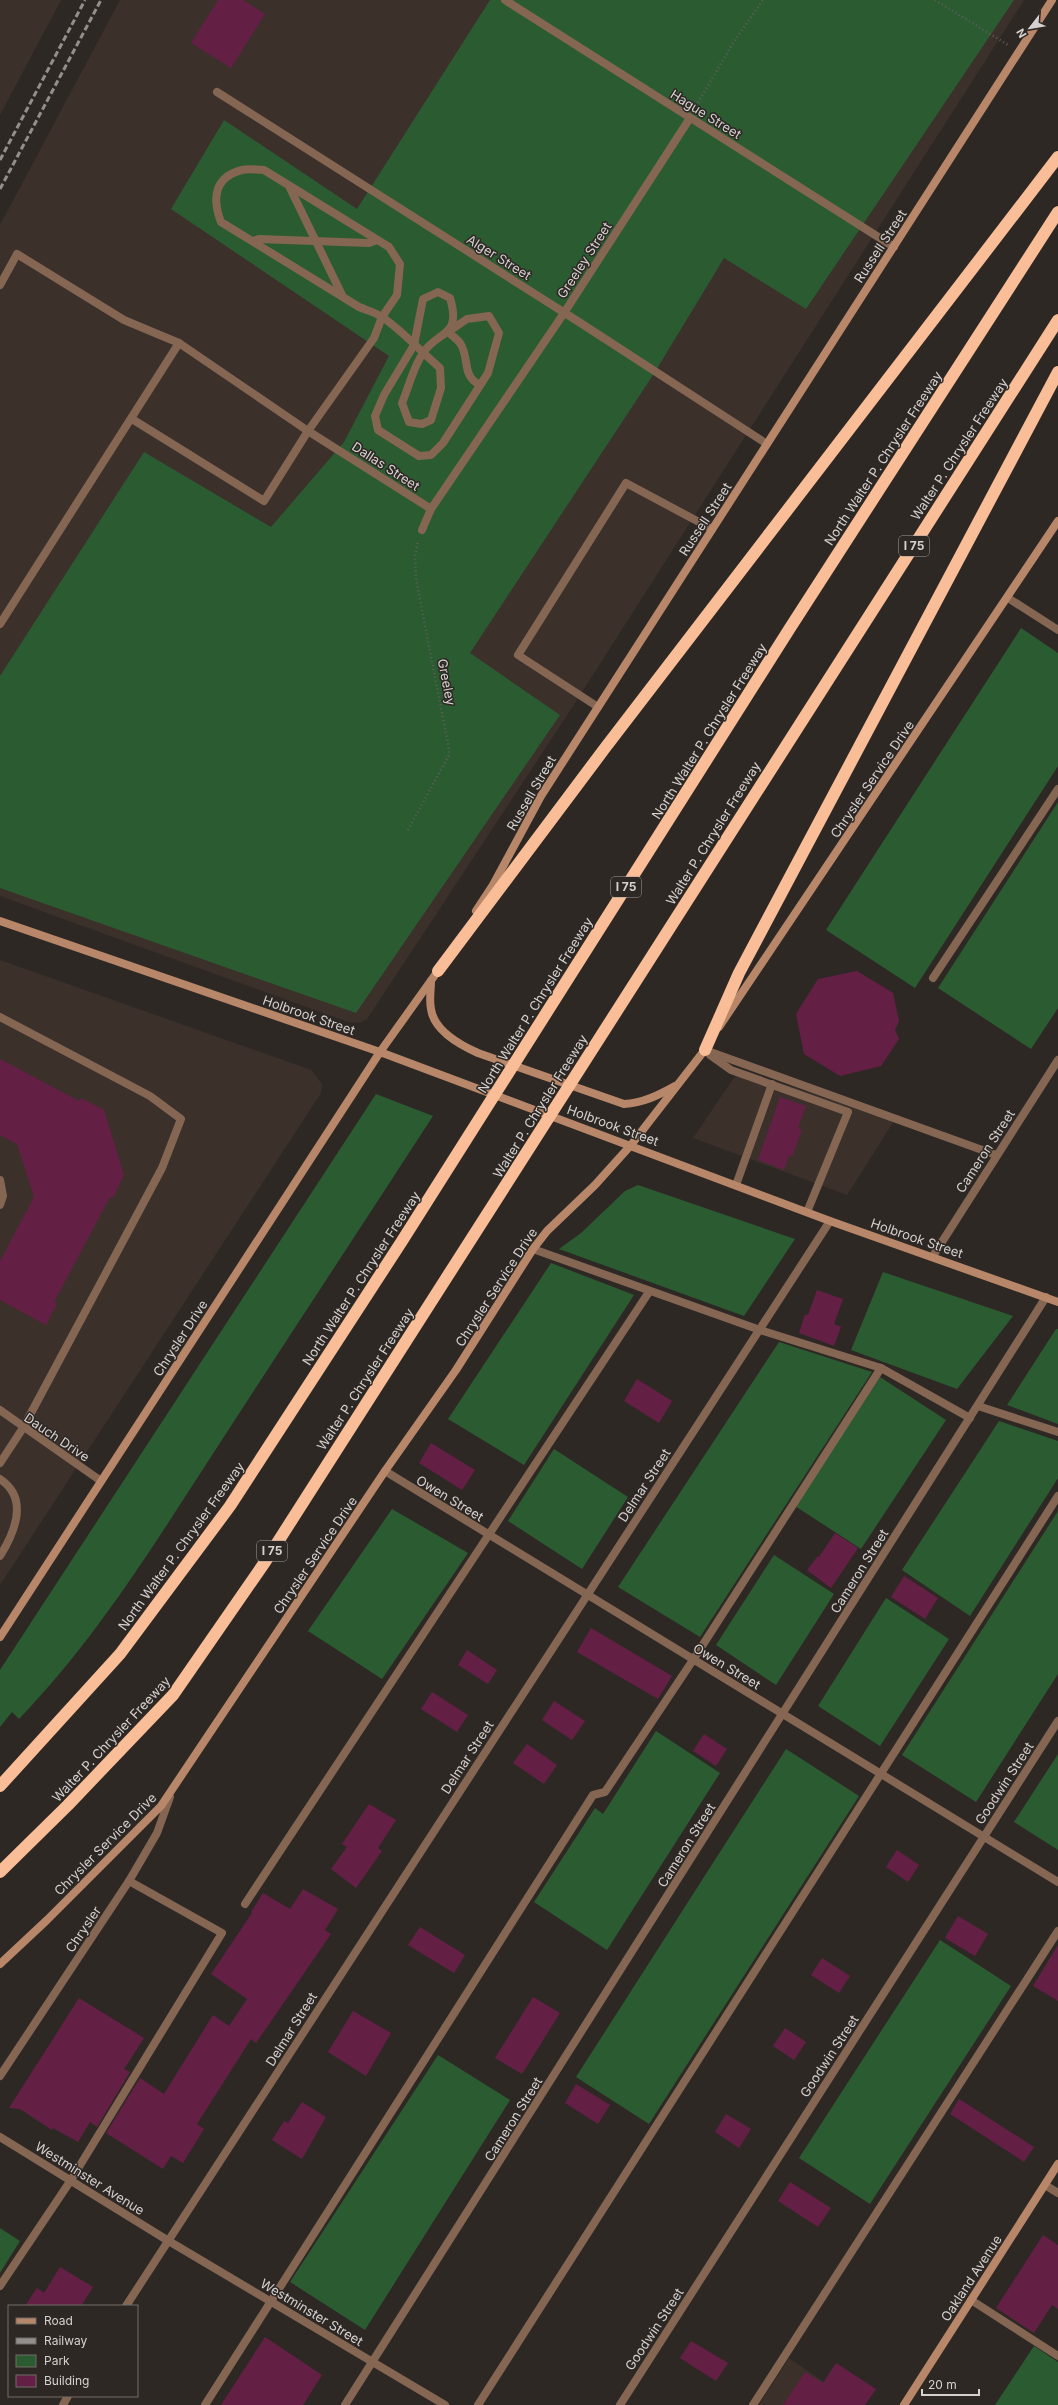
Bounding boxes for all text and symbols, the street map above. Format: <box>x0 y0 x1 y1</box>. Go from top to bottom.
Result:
north arrow <box>1010 8 1050 48</box>
text: N <box>1013 26 1030 40</box>
street label: Hague Street <box>668 86 744 142</box>
street label: Russell Street <box>850 206 910 286</box>
street label: Greeley Street <box>553 219 615 301</box>
street label: Alger Street <box>464 231 534 283</box>
street label: North Walter P. Chrysler Freeway <box>821 368 945 548</box>
street label: Walter P. Chrysler Freeway <box>907 375 1011 523</box>
street label: Dallas Street <box>349 438 423 494</box>
street label: Russell Street <box>675 479 735 559</box>
road number: I 75 <box>899 536 929 556</box>
street label: North Walter P. Chrysler Freeway <box>648 640 770 822</box>
street label: Greeley <box>435 657 459 707</box>
street label: Chrysler Service Drive <box>827 717 917 841</box>
street label: Russell Street <box>503 753 559 833</box>
street label: Walter P. Chrysler Freeway <box>662 758 764 908</box>
road number: I 75 <box>611 877 641 897</box>
street label: North Walter P. Chrysler Freeway <box>474 914 596 1096</box>
street label: Holbrook Street <box>261 992 357 1038</box>
street label: Walter P. Chrysler Freeway <box>489 1031 591 1181</box>
street label: Holbrook Street <box>565 1101 661 1149</box>
street label: Cameron Street <box>952 1106 1018 1196</box>
street label: North Walter P. Chrysler Freeway <box>299 1188 423 1368</box>
street label: Holbrook Street <box>869 1215 965 1261</box>
street label: Chrysler Service Drive <box>452 1225 540 1349</box>
street label: Chrysler Drive <box>149 1297 211 1379</box>
street label: Walter P. Chrysler Freeway <box>313 1305 417 1453</box>
street label: Dauch Drive <box>21 1409 93 1465</box>
street label: Delmar Street <box>614 1445 674 1525</box>
street label: North Walter P. Chrysler Freeway <box>114 1459 248 1633</box>
street label: Owen Street <box>413 1472 487 1524</box>
street label: Chrysler Service Drive <box>270 1493 360 1617</box>
street label: Cameron Street <box>827 1526 891 1616</box>
road number: I 75 <box>257 1541 287 1561</box>
street label: Owen Street <box>690 1640 764 1692</box>
street label: Walter P. Chrysler Freeway <box>49 1673 173 1805</box>
street label: Delmar Street <box>437 1717 497 1797</box>
street label: Goodwin Street <box>971 1739 1037 1827</box>
street label: Chrysler Service Drive <box>51 1790 159 1898</box>
street label: Cameron Street <box>654 1800 718 1890</box>
street label: Chrysler <box>62 1903 104 1955</box>
street label: Delmar Street <box>262 1989 320 2069</box>
street label: Goodwin Street <box>796 2012 862 2100</box>
street label: Cameron Street <box>481 2074 545 2164</box>
street label: Westminster Avenue <box>32 2138 148 2218</box>
street label: Oakland Avenue <box>937 2232 1005 2324</box>
street label: Westminster Street <box>258 2275 366 2349</box>
street label: Goodwin Street <box>621 2285 687 2373</box>
legend <box>8 2305 138 2397</box>
text: Road <box>44 2313 73 2328</box>
text: Railway <box>44 2333 88 2348</box>
text: Park <box>44 2353 70 2368</box>
scale bar <box>922 2371 979 2397</box>
text: Building <box>44 2373 89 2388</box>
text: 20 m <box>928 2377 957 2392</box>

